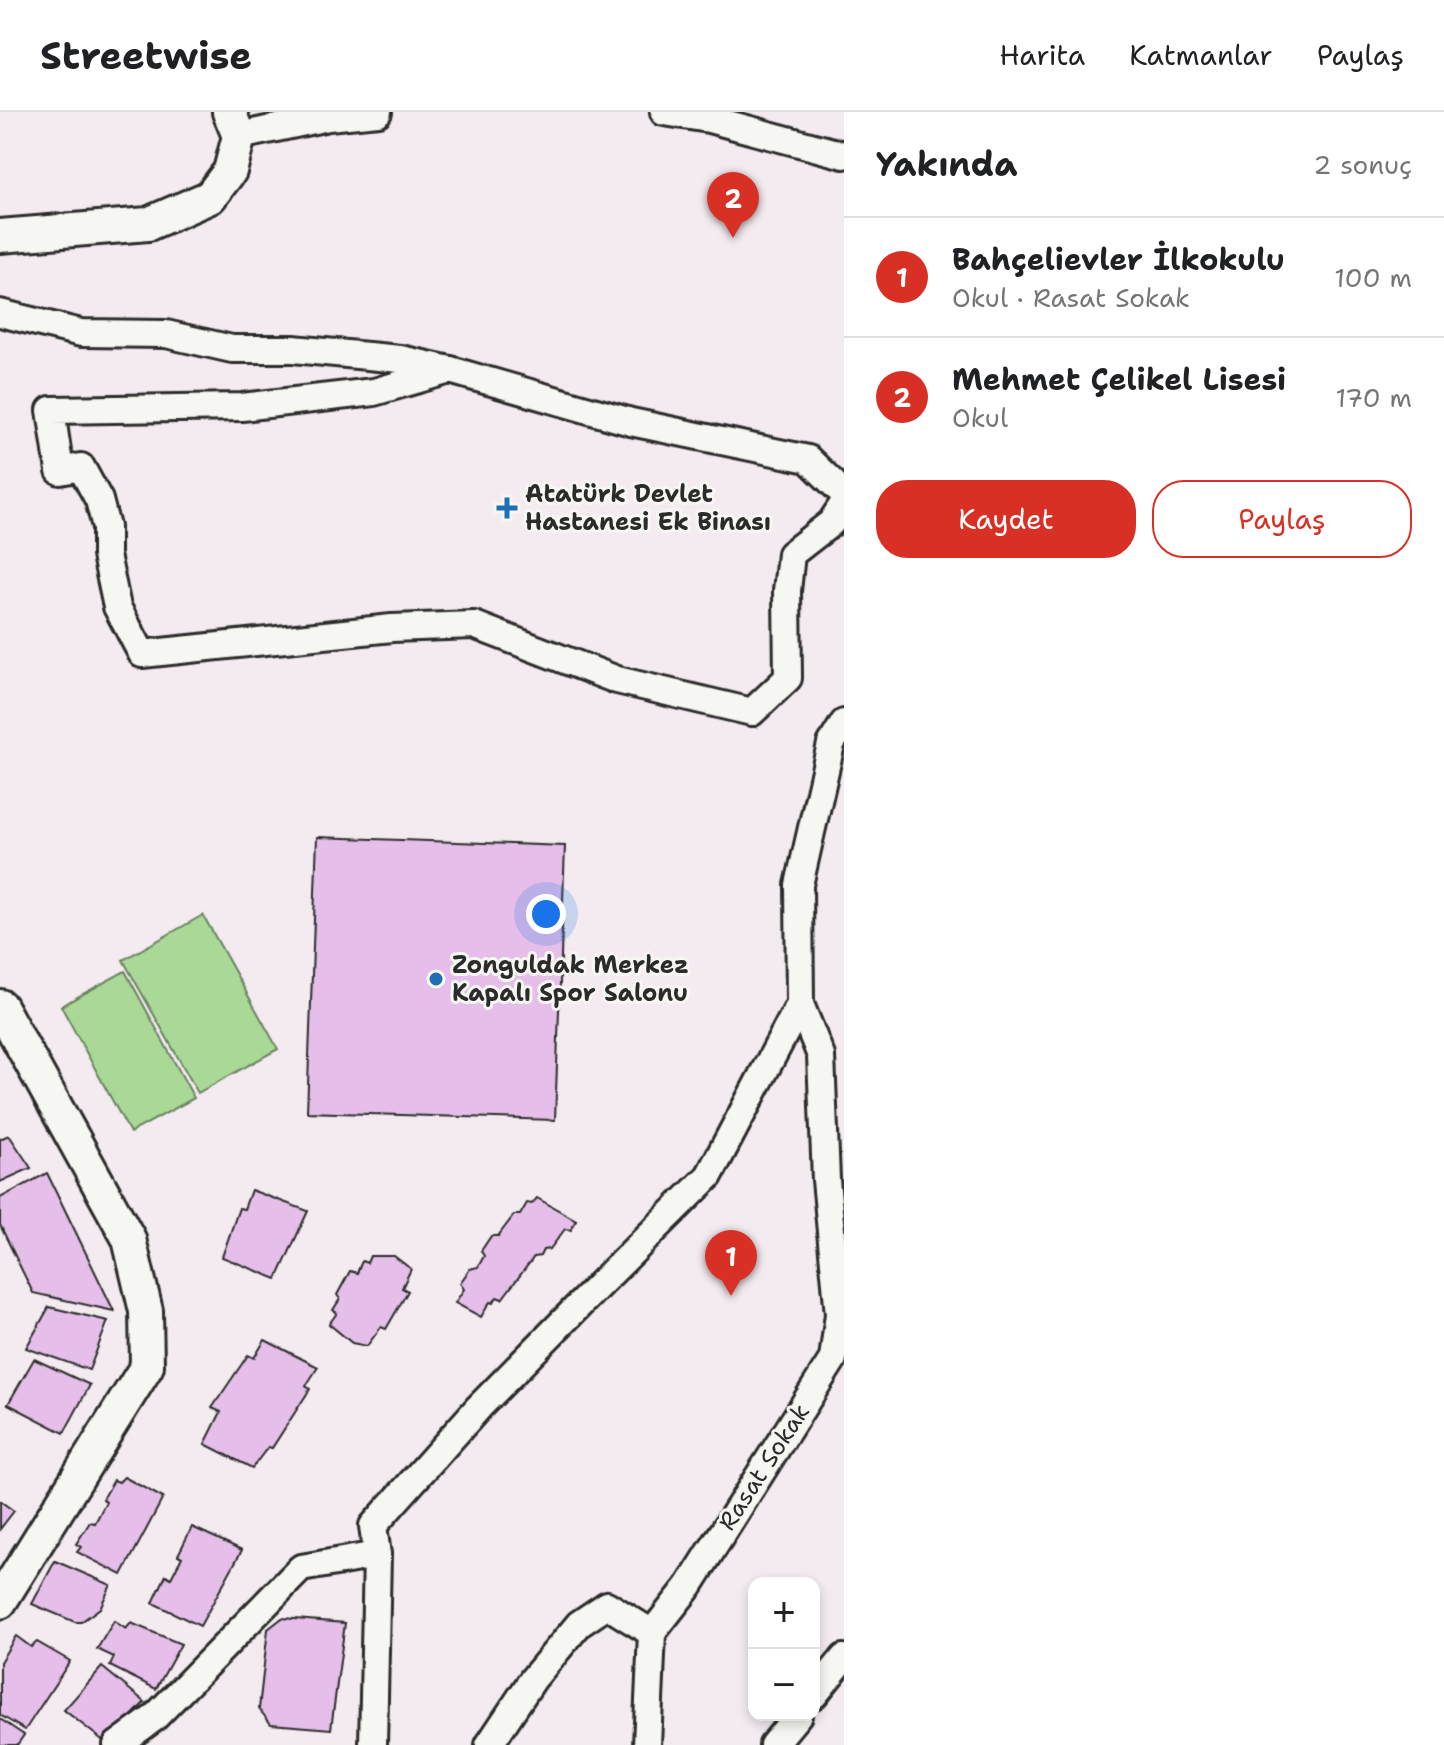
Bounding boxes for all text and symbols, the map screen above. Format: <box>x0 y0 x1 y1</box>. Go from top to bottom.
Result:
text: Streetwise <box>40 30 252 81</box>
text: Harita <box>999 36 1085 74</box>
text: Katmanlar <box>1129 36 1273 74</box>
text: Paylaş <box>1317 36 1404 74</box>
text: Yakında <box>876 141 1018 187</box>
text: 2 sonuç <box>1313 147 1412 182</box>
pin: 2 <box>707 172 759 238</box>
text: Bahçelievler İlkokulu <box>952 239 1285 280</box>
text: 1 <box>896 260 908 295</box>
text: 100 m <box>1334 260 1412 295</box>
text: Okul · Rasat Sokak <box>952 280 1190 315</box>
text: Mehmet Çelikel Lisesi <box>952 359 1286 400</box>
text: 2 <box>893 380 911 415</box>
text: 170 m <box>1335 380 1412 415</box>
text: Okul <box>952 400 1008 435</box>
place label: Atatürk Devlet Hastanesi Ek Binası <box>525 478 771 538</box>
button: Kaydet <box>876 480 1136 558</box>
button: Paylaş <box>1152 480 1412 558</box>
marker: Atatürk Devlet Hastanesi Ek Binası <box>496 497 518 519</box>
your location <box>526 894 566 934</box>
place label: Zonguldak Merkez Kapalı Spor Salonu <box>452 949 689 1009</box>
marker: Zonguldak Merkez Kapalı Spor Salonu <box>427 970 445 988</box>
pin: 1 <box>705 1230 757 1296</box>
street label: Rasat Sokak <box>711 1398 817 1536</box>
map controls <box>748 1577 820 1721</box>
button: + <box>748 1577 820 1649</box>
button: − <box>748 1649 820 1721</box>

